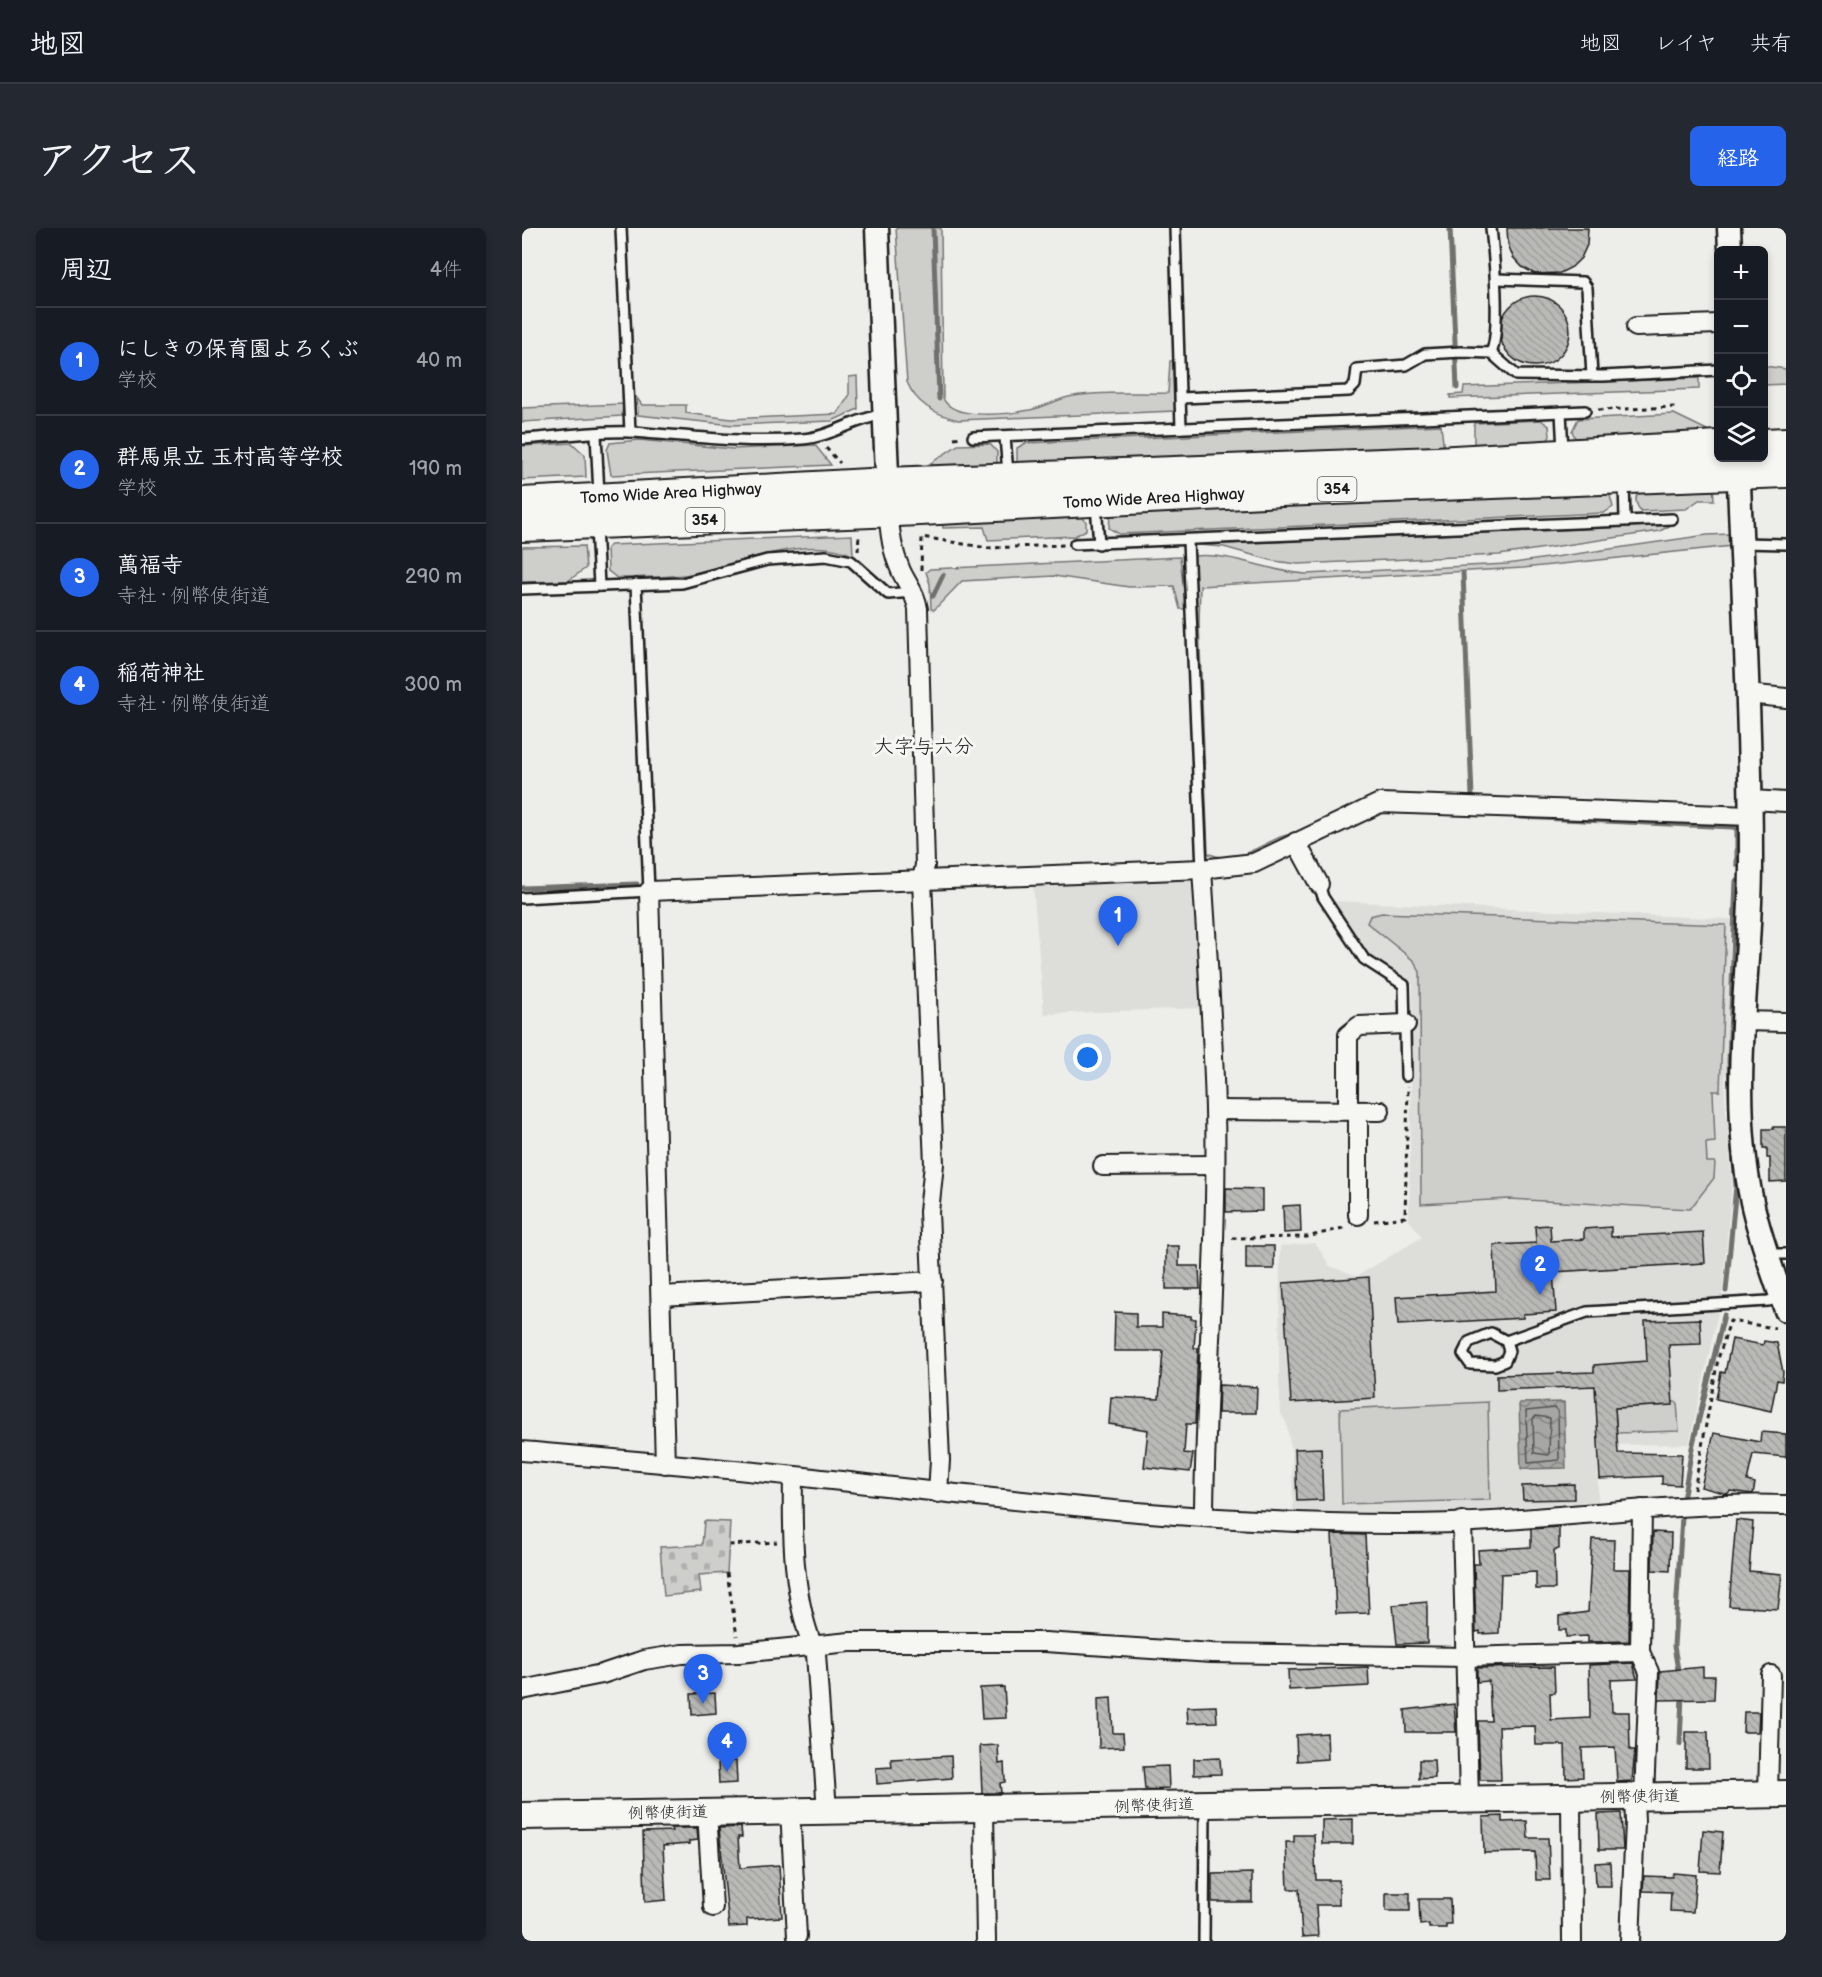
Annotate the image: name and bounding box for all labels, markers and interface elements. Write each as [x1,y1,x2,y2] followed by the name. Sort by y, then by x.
[30,28,86,61] text: 地図
[1580,31,1622,56] text: 地図
[1655,31,1717,56] text: レイヤ
[1750,31,1792,56] text: 共有
[1690,126,1786,186] button: 経路
[36,136,201,187] text: アクセス
[1714,246,1768,462] map controls
[1714,246,1768,300] button: +
[60,255,112,286] text: 周辺
[430,258,462,282] text: 4件
[1714,300,1768,354] button: −
[117,336,359,363] text: にしきの保育園よろくぶ
[75,349,84,373] text: 1
[416,349,462,373] text: 40 m
[1714,354,1768,408] button: locate
[117,368,157,392] text: 学校
[1714,408,1768,462] button: layers
[117,444,343,471] text: 群馬県立 玉村高等学校
[74,457,85,481] text: 2
[409,457,462,481] text: 190 m
[117,476,157,500] text: 学校
[1318,477,1356,501] road number: 354
[580,480,763,508] street label: Tomo Wide Area Highway
[1063,485,1246,513] street label: Tomo Wide Area Highway
[686,508,724,532] road number: 354
[117,552,183,579] text: 萬福寺
[74,565,85,589] text: 3
[405,565,462,589] text: 290 m
[117,584,270,608] text: 寺社 · 例幣使街道
[117,660,205,687] text: 稲荷神社
[74,673,85,697] text: 4
[404,673,462,697] text: 300 m
[117,692,270,716] text: 寺社 · 例幣使街道
[874,735,974,759] district label: 大字与六分
[1098,896,1138,946] pin: 1
[1073,1043,1102,1072] your location
[1520,1246,1560,1295] pin: 2
[684,1654,723,1704] pin: 3
[708,1722,746,1772] pin: 4
[1600,1787,1680,1807] street label: 例幣使街道
[1114,1795,1194,1817] street label: 例幣使街道
[628,1803,708,1823] street label: 例幣使街道

